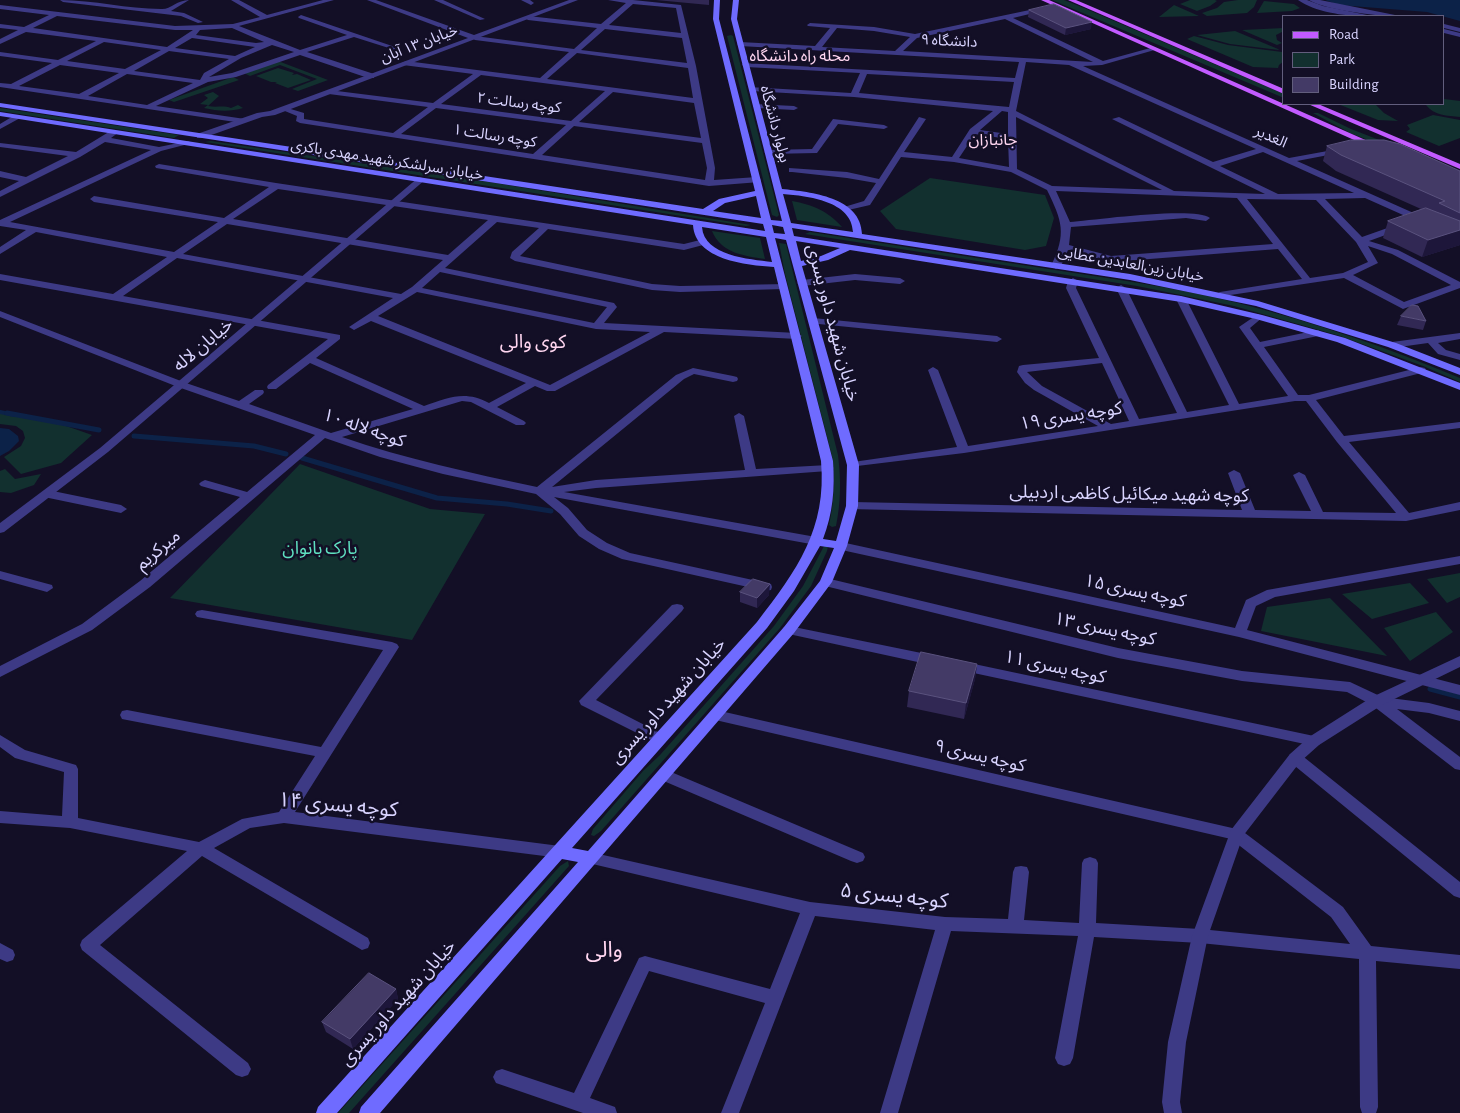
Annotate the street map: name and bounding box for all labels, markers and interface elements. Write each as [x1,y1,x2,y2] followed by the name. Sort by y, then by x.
[1282,15,1445,105] legend
[378,21,460,67] street label: خیابان ۱۳ آبان
[1329,27,1359,42] text: Road
[920,31,978,51] street label: دانشگاه ۹
[750,46,850,66] district label: محله راه دانشگاه
[1329,52,1355,67] text: Park
[1329,77,1379,92] text: Building
[756,83,794,165] street label: بولوار دانشگاه
[476,89,562,117] street label: کوچه رسالت ۲
[452,121,538,151] street label: کوچه رسالت ۱
[1252,122,1290,152] street label: الغدیر
[969,130,1017,150] district label: جانبازان
[289,136,485,184] street label: خیابان سرلشکر شهید مهدی باکری
[802,242,864,404] street label: خیابان شهید داور یسری
[1057,242,1205,286] street label: خیابان زین‌العابدین عطایی
[169,314,237,376] street label: خیابان لاله
[500,331,566,353] district label: کوی والی
[1018,397,1124,435] street label: کوچه یسری ۱۹
[320,404,408,452] street label: کوچه لاله ۱۰
[1009,481,1249,507] street label: کوچه شهید میکائیل کاظمی اردبیلی
[131,525,185,575] street label: میرکریم
[282,538,358,560] park label: پارک بانوان
[1082,570,1188,612] street label: کوچه یسری ۱۵
[1052,608,1158,650] street label: کوچه یسری ۱۳
[606,633,730,769] street label: خیابان شهید داور یسری
[1002,646,1108,688] street label: کوچه یسری ۱۱
[932,735,1028,777] street label: کوچه یسری ۹
[277,787,399,823] street label: کوچه یسری ۱۴
[839,878,949,914] street label: کوچه یسری ۵
[336,935,460,1071] street label: خیابان شهید داور یسری
[586,937,622,963] district label: والی

